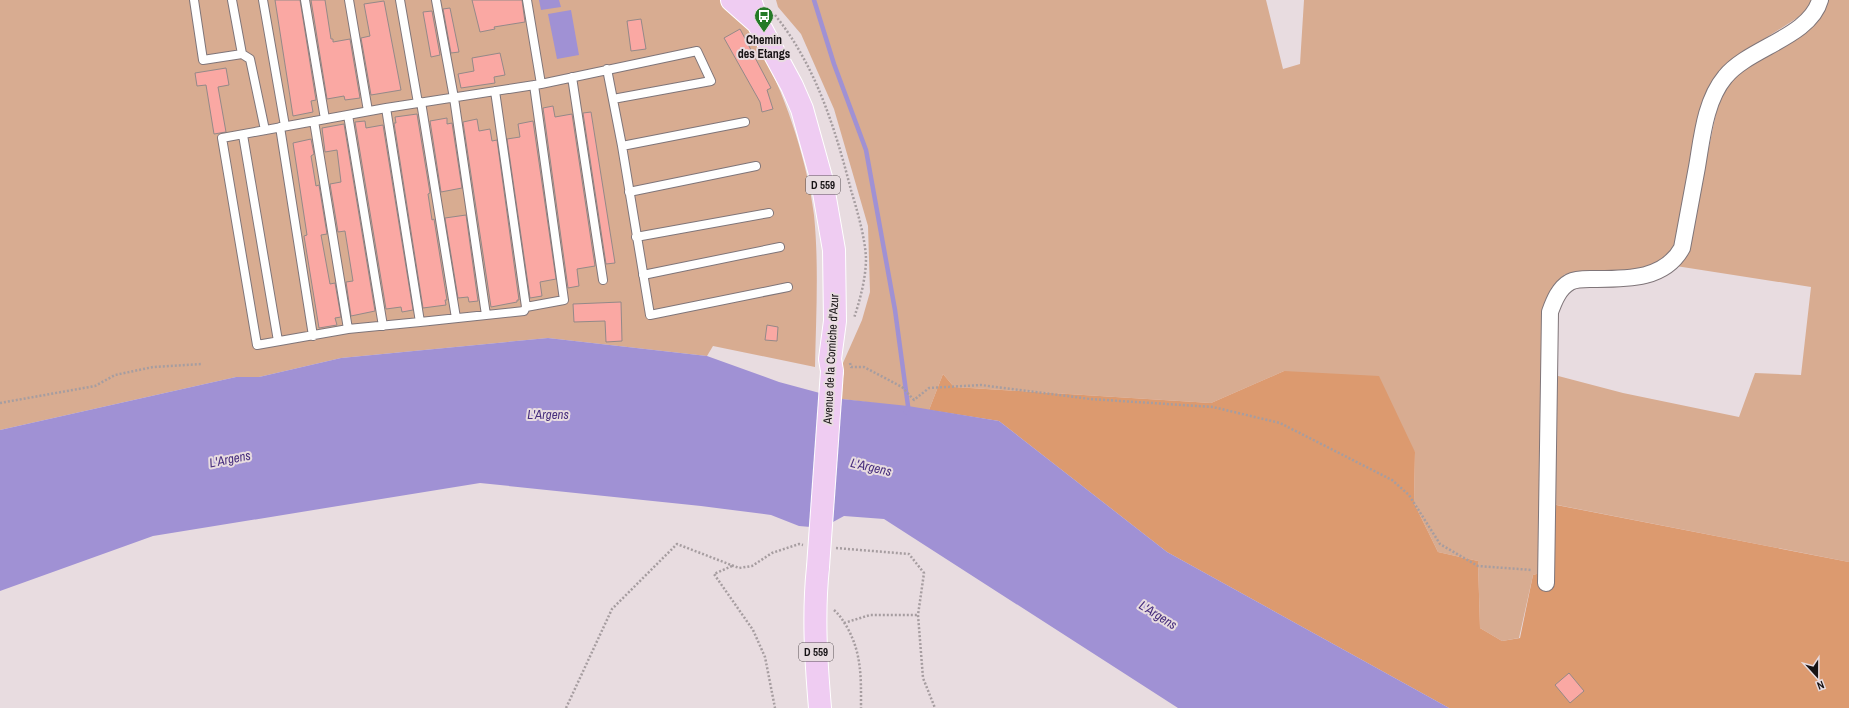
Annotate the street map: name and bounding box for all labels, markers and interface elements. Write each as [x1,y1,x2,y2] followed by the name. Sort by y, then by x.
[753,5,775,33] bus stop icon: Chemin des Etangs
[738,32,791,62] place label: Chemin des Etangs
[806,176,840,194] road number: D 559
[820,293,842,425] street label: Avenue de la Corniche d'Azur
[527,406,569,423] water label: L'Argens
[208,447,252,471] water label: L'Argens
[849,454,893,480] water label: L'Argens
[1136,597,1180,633] water label: L'Argens
[799,643,833,661] road number: D 559
[1797,656,1837,696] north arrow
[1815,678,1826,693] text: N

